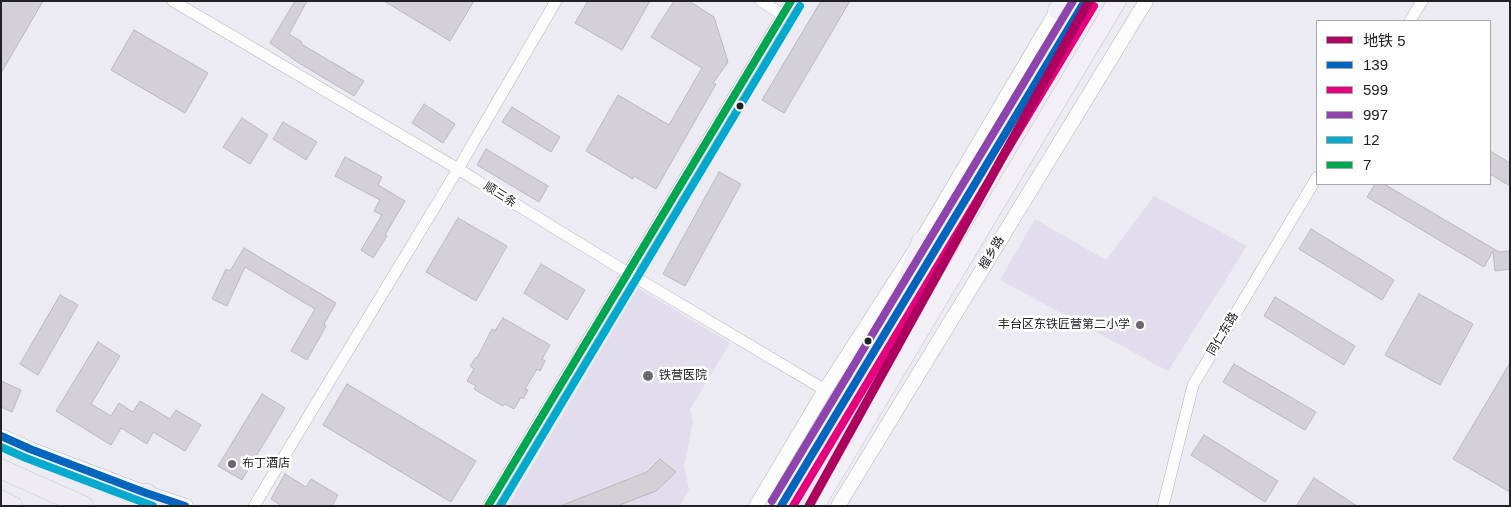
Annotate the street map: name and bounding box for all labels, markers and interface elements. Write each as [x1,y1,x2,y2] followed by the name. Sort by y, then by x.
[1316,20,1491,185] legend
[1363,32,1406,49] text: 地铁 5
[1363,56,1388,73] text: 139
[1363,81,1388,98] text: 599
[735,101,745,111] unlabelled marker
[1363,106,1388,123] text: 997
[1363,131,1380,148] text: 12
[1363,156,1371,173] text: 7
[481,179,519,211] street label: 顺三条
[977,234,1007,272] street label: 榴乡路
[1204,310,1242,358] street label: 同仁东路
[998,318,1130,332] place label: 丰台区东铁匠营第二小学
[1134,319,1146,331] marker: 丰台区东铁匠营第二小学
[863,336,873,346] unlabelled marker
[641,369,655,383] marker: 铁营医院
[659,369,707,383] place label: 铁营医院
[242,457,290,471] place label: 布丁酒店
[226,458,238,470] marker: 布丁酒店

